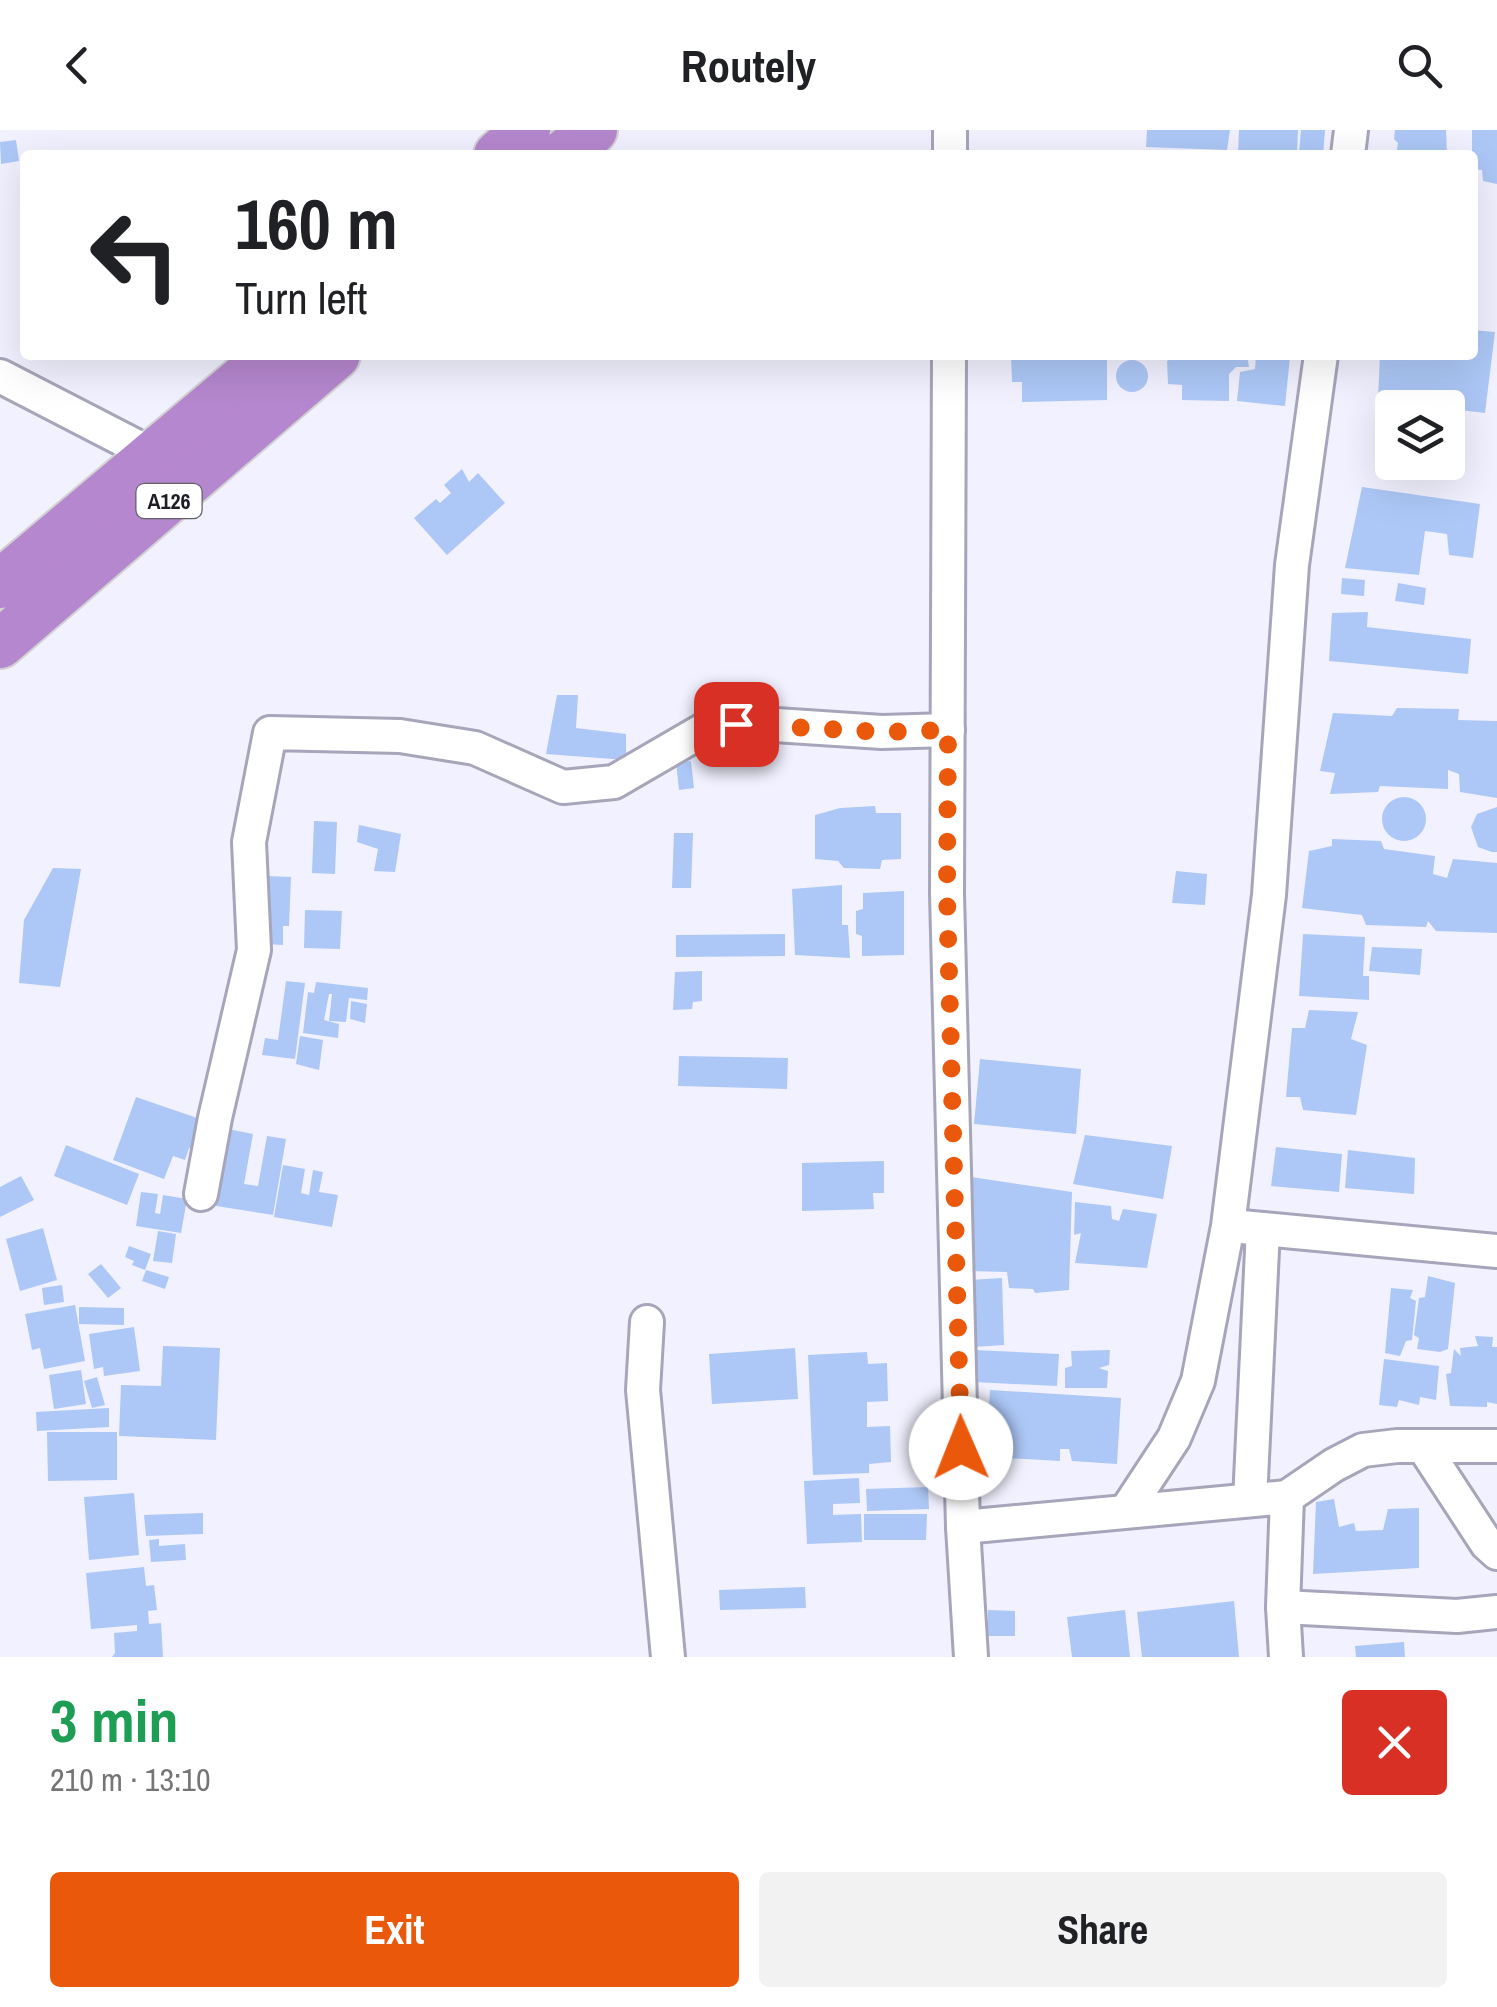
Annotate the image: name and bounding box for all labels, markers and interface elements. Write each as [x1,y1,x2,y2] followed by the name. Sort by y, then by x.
[681,35,816,96] text: Routely
[50,38,105,93] icon: back
[1392,38,1447,93] icon: search
[235,177,398,271] text: 160 m
[70,190,200,320] icon: left
[235,267,367,328] text: Turn left
[1375,390,1465,480] map controls
[1375,390,1465,480] button: layers
[136,484,202,518] road number: A126
[694,682,779,767] pin
[709,697,764,752] icon: arrive
[909,1396,1013,1500] position arrow
[50,1680,179,1761] text: 3 min
[1342,1690,1447,1795] button: close
[50,1758,210,1801] text: 210 m · 13:10
[50,1872,739,1987] button: Exit
[759,1872,1447,1987] button: Share

